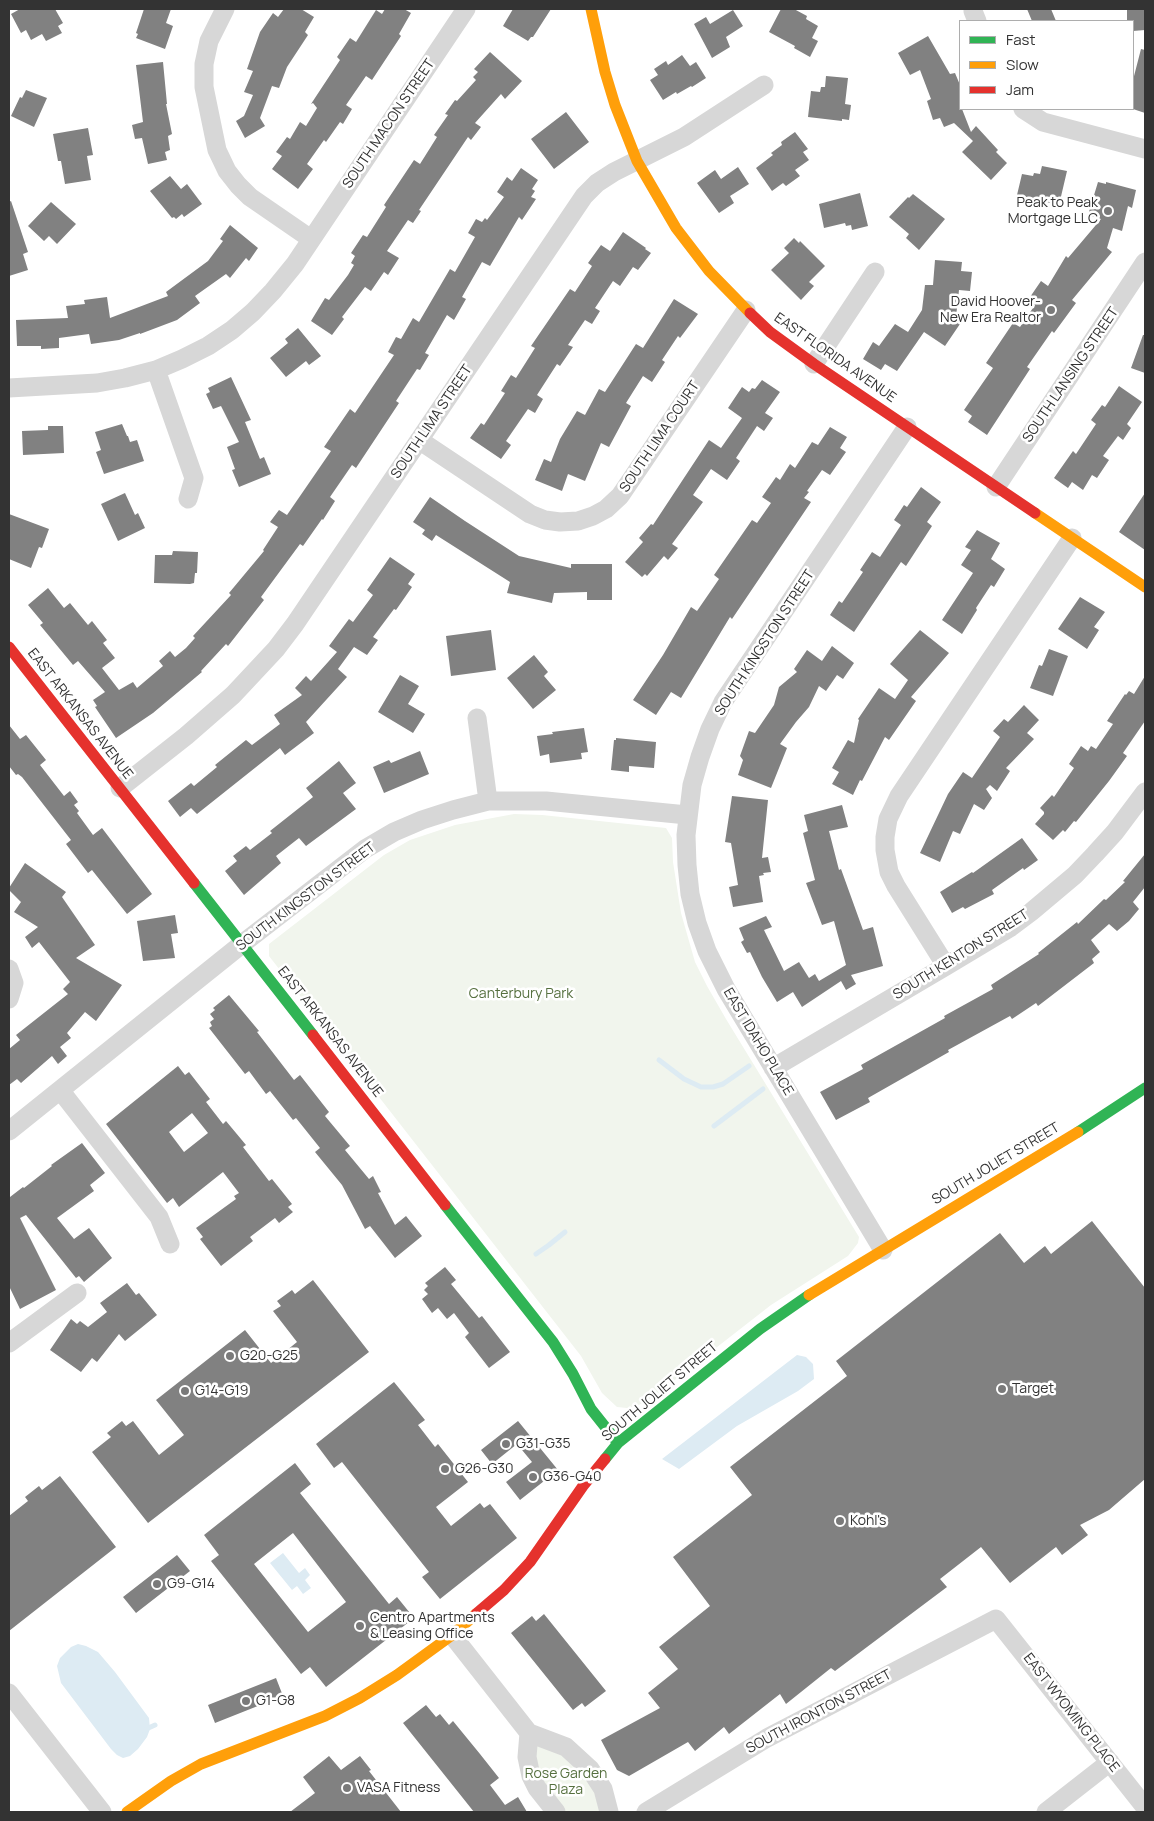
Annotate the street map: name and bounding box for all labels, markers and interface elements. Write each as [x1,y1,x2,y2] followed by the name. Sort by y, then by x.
[959,20,1134,110] legend
[1006,29,1035,50] text: Fast
[1006,54,1039,75] text: Slow
[339,56,439,192] street label: SOUTH MACON STREET
[1006,79,1034,100] text: Jam
[1008,195,1098,228] place label: Peak to Peak Mortgage LLC
[1102,205,1114,217] marker: Peak to Peak Mortgage LLC
[940,294,1041,326] place label: David Hoover- New Era Realtor
[1020,304,1122,446] street label: SOUTH LANSING STREET
[1045,304,1057,316] marker: David Hoover- New Era Realtor
[771,310,899,406] street label: EAST FLORIDA AVENUE
[388,362,476,482] street label: SOUTH LIMA STREET
[617,378,703,496] street label: SOUTH LIMA COURT
[712,567,818,719] street label: SOUTH KINGSTON STREET
[24,645,136,783] street label: EAST ARKANSAS AVENUE
[233,839,379,955] street label: SOUTH KINGSTON STREET
[890,906,1032,1004] street label: SOUTH KENTON STREET
[274,963,386,1101] street label: EAST ARKANSAS AVENUE
[719,985,797,1099] street label: EAST IDAHO PLACE
[469,986,573,1002] park label: Canterbury Park
[929,1119,1063,1209] street label: SOUTH JOLIET STREET
[599,1339,721,1445] street label: SOUTH JOLIET STREET
[240,1348,298,1364] place label: G20-G25
[224,1350,236,1362] marker: G20-G25
[1012,1381,1054,1397] place label: Target
[195,1383,248,1399] place label: G14-G19
[996,1383,1008,1395] marker: Target
[179,1385,191,1397] marker: G14-G19
[516,1436,571,1452] place label: G31-G35
[500,1438,512,1450] marker: G31-G35
[455,1461,514,1477] place label: G26-G30
[439,1463,451,1475] marker: G26-G30
[543,1469,602,1485] place label: G36-G40
[527,1471,539,1483] marker: G36-G40
[850,1513,886,1529] place label: Kohl's
[834,1515,846,1527] marker: Kohl's
[167,1576,215,1592] place label: G9-G14
[151,1578,163,1590] marker: G9-G14
[370,1610,495,1642] place label: Centro Apartments & Leasing Office
[354,1620,366,1632] marker: Centro Apartments & Leasing Office
[1019,1650,1123,1776] street label: EAST WYOMING PLACE
[743,1667,895,1757] street label: SOUTH IRONTON STREET
[256,1693,295,1709] place label: G1-G8
[240,1695,252,1707] marker: G1-G8
[525,1766,607,1798] park label: Rose Garden Plaza
[357,1780,440,1796] place label: VASA Fitness
[341,1782,353,1794] marker: VASA Fitness

